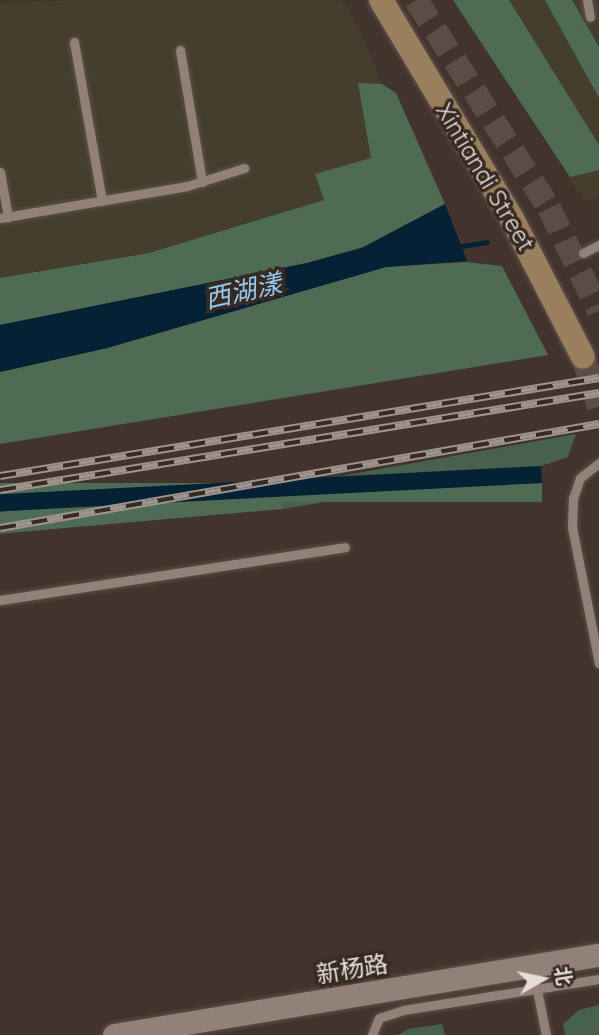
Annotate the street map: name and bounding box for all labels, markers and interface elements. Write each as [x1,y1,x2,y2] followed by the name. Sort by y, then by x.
[430,98,540,256] street label: Xintiandi Street
[201,267,285,315] water label: 西湖漾
[508,944,578,1014] north arrow
[314,949,390,989] street label: 新杨路
[550,964,577,987] text: 北

